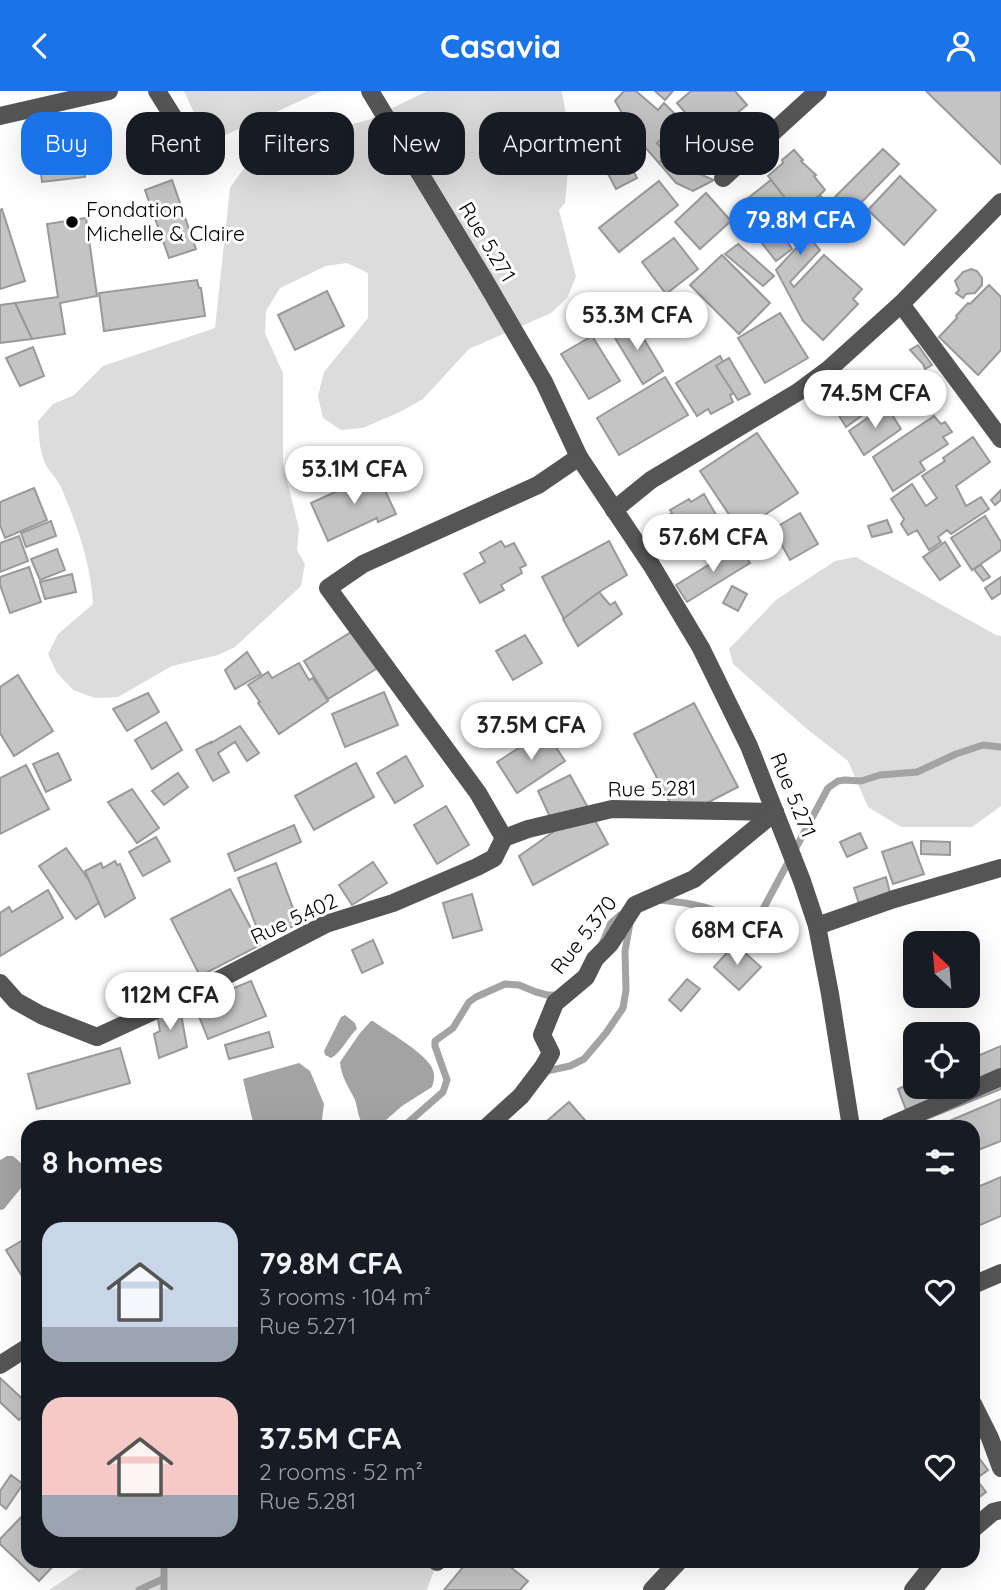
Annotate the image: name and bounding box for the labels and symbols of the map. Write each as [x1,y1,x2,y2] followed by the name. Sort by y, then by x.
[86,196,245,246] place label: Fondation Michelle & Claire
[454,197,522,286] street label: Rue 5.271
[720,197,880,257] pin: 79.8M CFA
[64,214,80,230] marker: Fondation Michelle & Claire
[557,293,717,352] pin: 53.3M CFA
[795,371,955,430] pin: 74.5M CFA
[274,447,434,506] pin: 53.1M CFA
[633,515,793,574] pin: 57.6M CFA
[451,703,611,762] pin: 37.5M CFA
[765,749,823,841] street label: Rue 5.271
[607,774,697,802] street label: Rue 5.281
[246,887,341,949] street label: Rue 5.402
[545,890,622,979] street label: Rue 5.370
[672,907,802,967] pin: 68M CFA
[903,931,980,1008] north arrow
[98,972,242,1032] pin: 112M CFA

